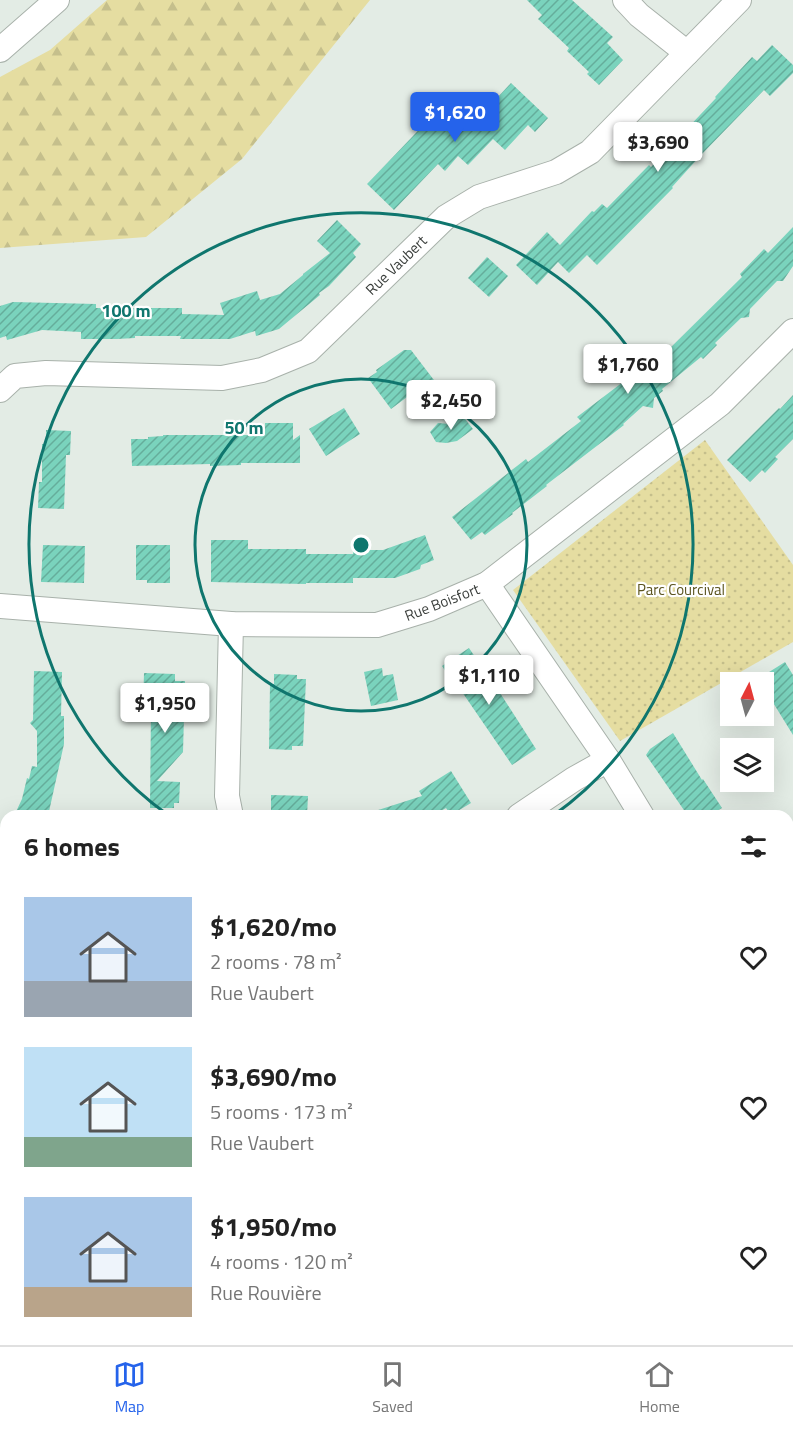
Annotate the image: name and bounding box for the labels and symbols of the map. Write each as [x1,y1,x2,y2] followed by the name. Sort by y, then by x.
[406,92,504,143] pin: $1,620
[609,122,707,173] pin: $3,690
[360,229,432,300] street label: Rue Vaubert
[101,297,151,324] text: 100 m
[579,344,677,395] pin: $1,760
[402,380,500,431] pin: $2,450
[224,414,264,441] text: 50 m
[351,535,371,555] centre of rings
[401,577,484,627] street label: Rue Boisfort
[637,578,725,601] park label: Parc Courcival
[440,655,538,706] pin: $1,110
[720,672,774,726] north arrow
[116,683,214,734] pin: $1,950

